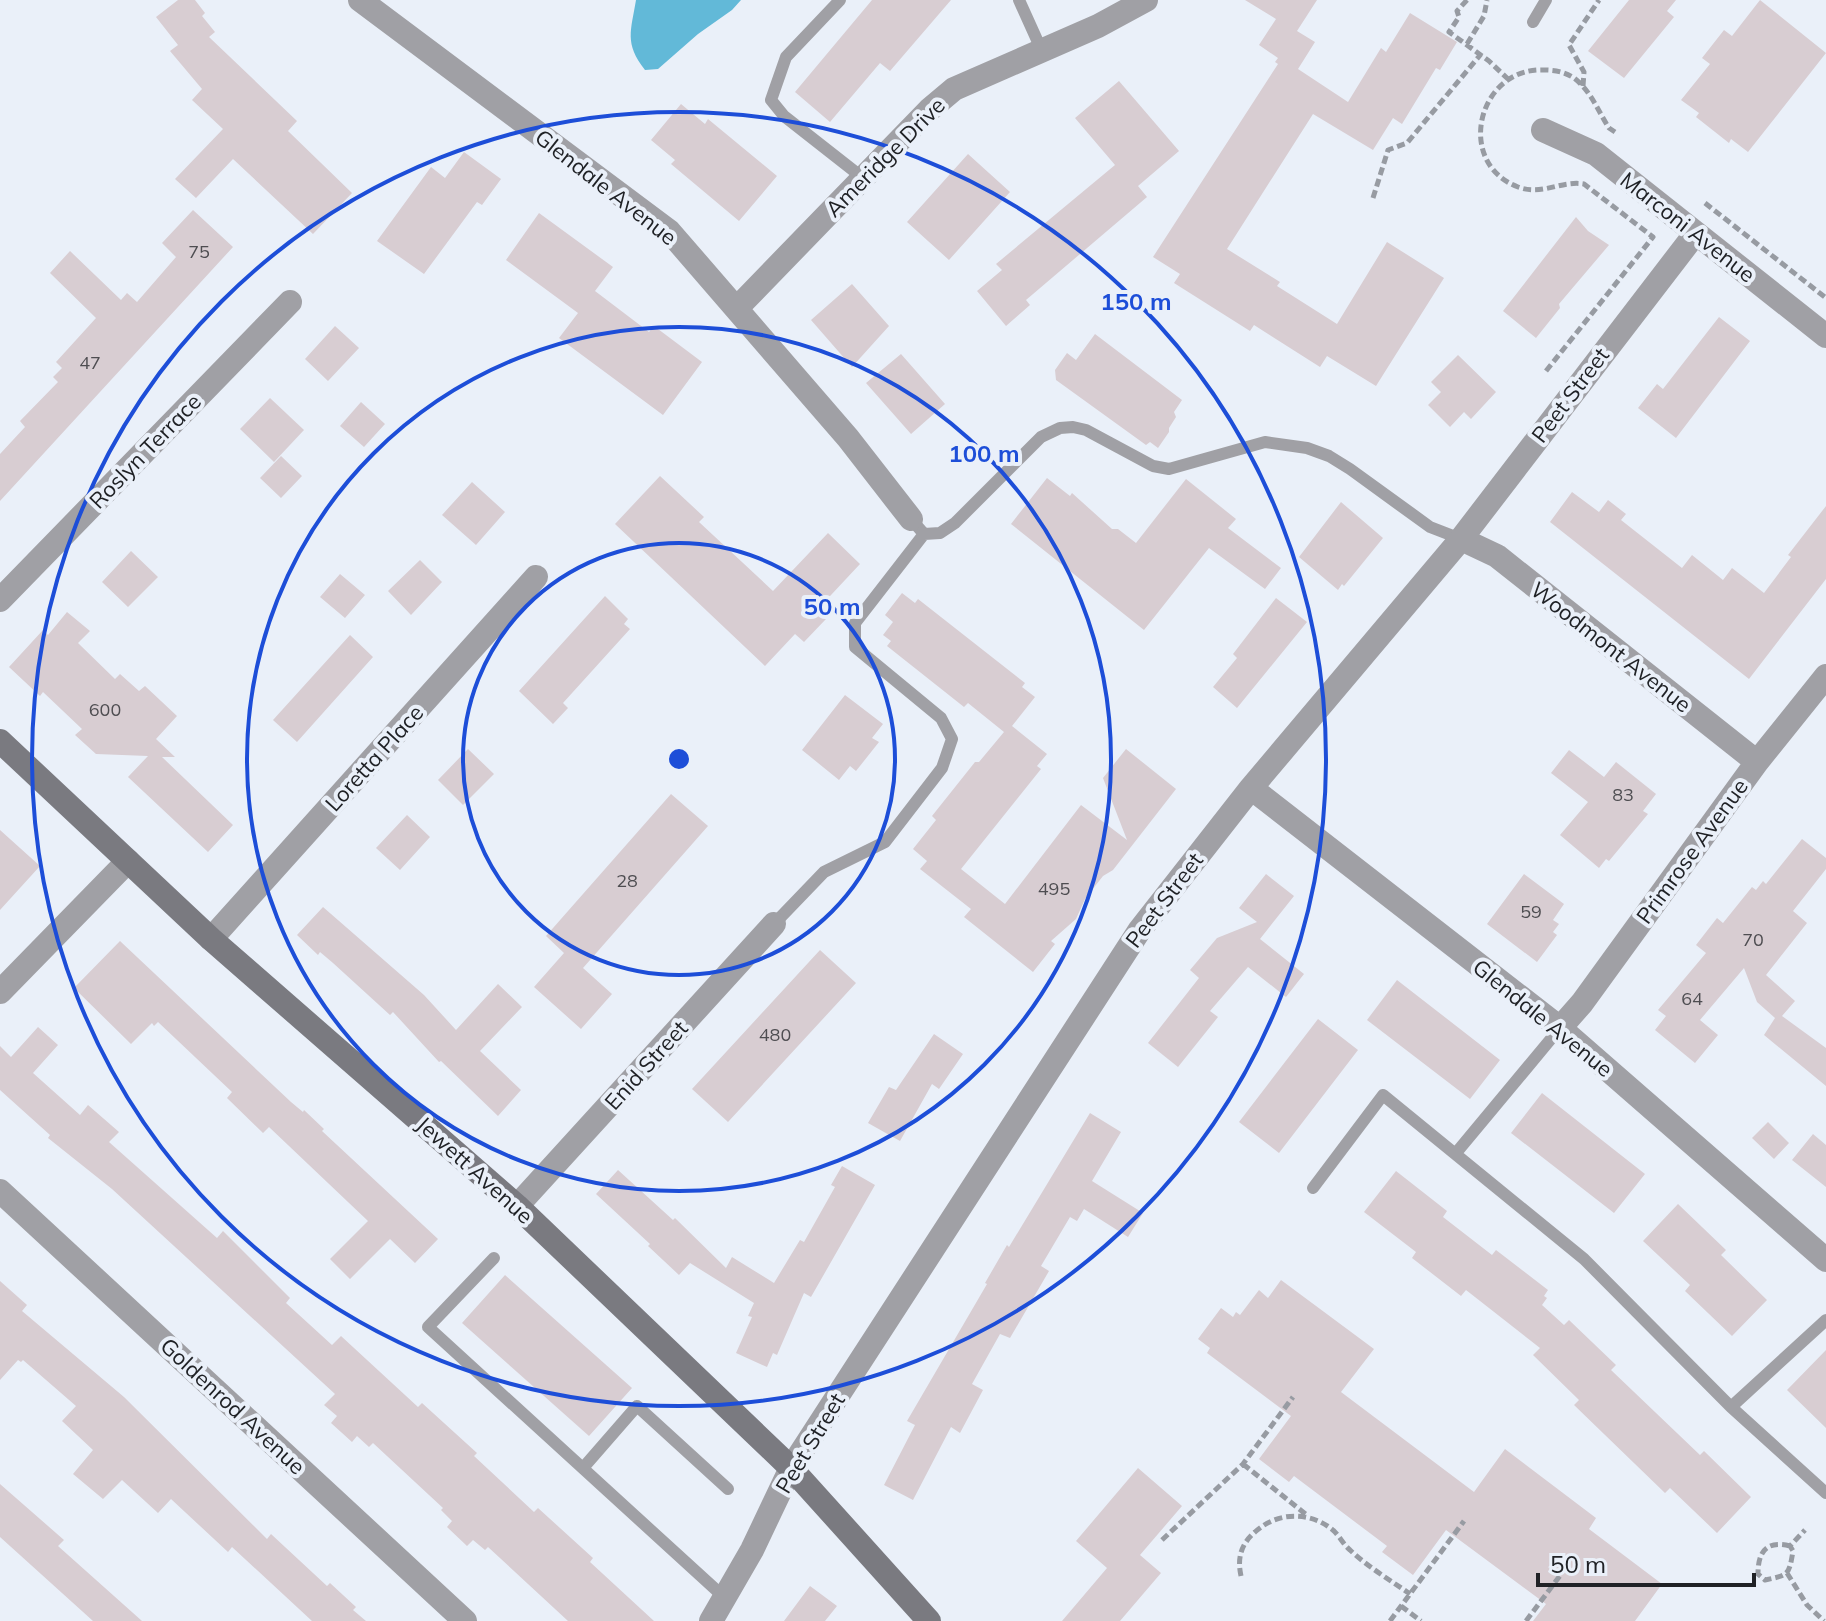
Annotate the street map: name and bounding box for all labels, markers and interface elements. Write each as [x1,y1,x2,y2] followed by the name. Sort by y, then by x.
[819,91,951,223] street label: Ameridge Drive
[530,123,682,251] street label: Glendale Avenue
[1615,166,1761,288] street label: Marconi Avenue
[188,240,210,263] house number: 75
[1100,286,1172,316] text: 150 m
[1525,342,1615,448] street label: Peet Street
[79,351,101,374] house number: 47
[83,388,207,514] street label: Roslyn Terrace
[948,438,1020,468] text: 100 m
[1525,576,1697,718] street label: Woodmont Avenue
[804,591,860,621] text: 50 m
[89,698,121,721] house number: 600
[319,699,429,817] street label: Loretta Place
[665,745,693,773] centre of rings
[1630,773,1754,929] street label: Primrose Avenue
[1612,783,1634,806] house number: 83
[1119,847,1209,953] street label: Peet Street
[616,869,638,892] house number: 28
[1038,877,1070,900] house number: 495
[1520,900,1542,923] house number: 59
[1742,928,1764,951] house number: 70
[1467,953,1619,1083] street label: Glendale Avenue
[1681,987,1703,1010] house number: 64
[599,1014,694,1116] street label: Enid Street
[759,1023,791,1046] house number: 480
[411,1110,539,1230] street label: Jewett Avenue
[155,1332,311,1480] street label: Goldenrod Avenue
[769,1388,851,1498] street label: Peet Street
[1538,1537,1754,1587] scale bar
[1550,1549,1606,1579] text: 50 m

